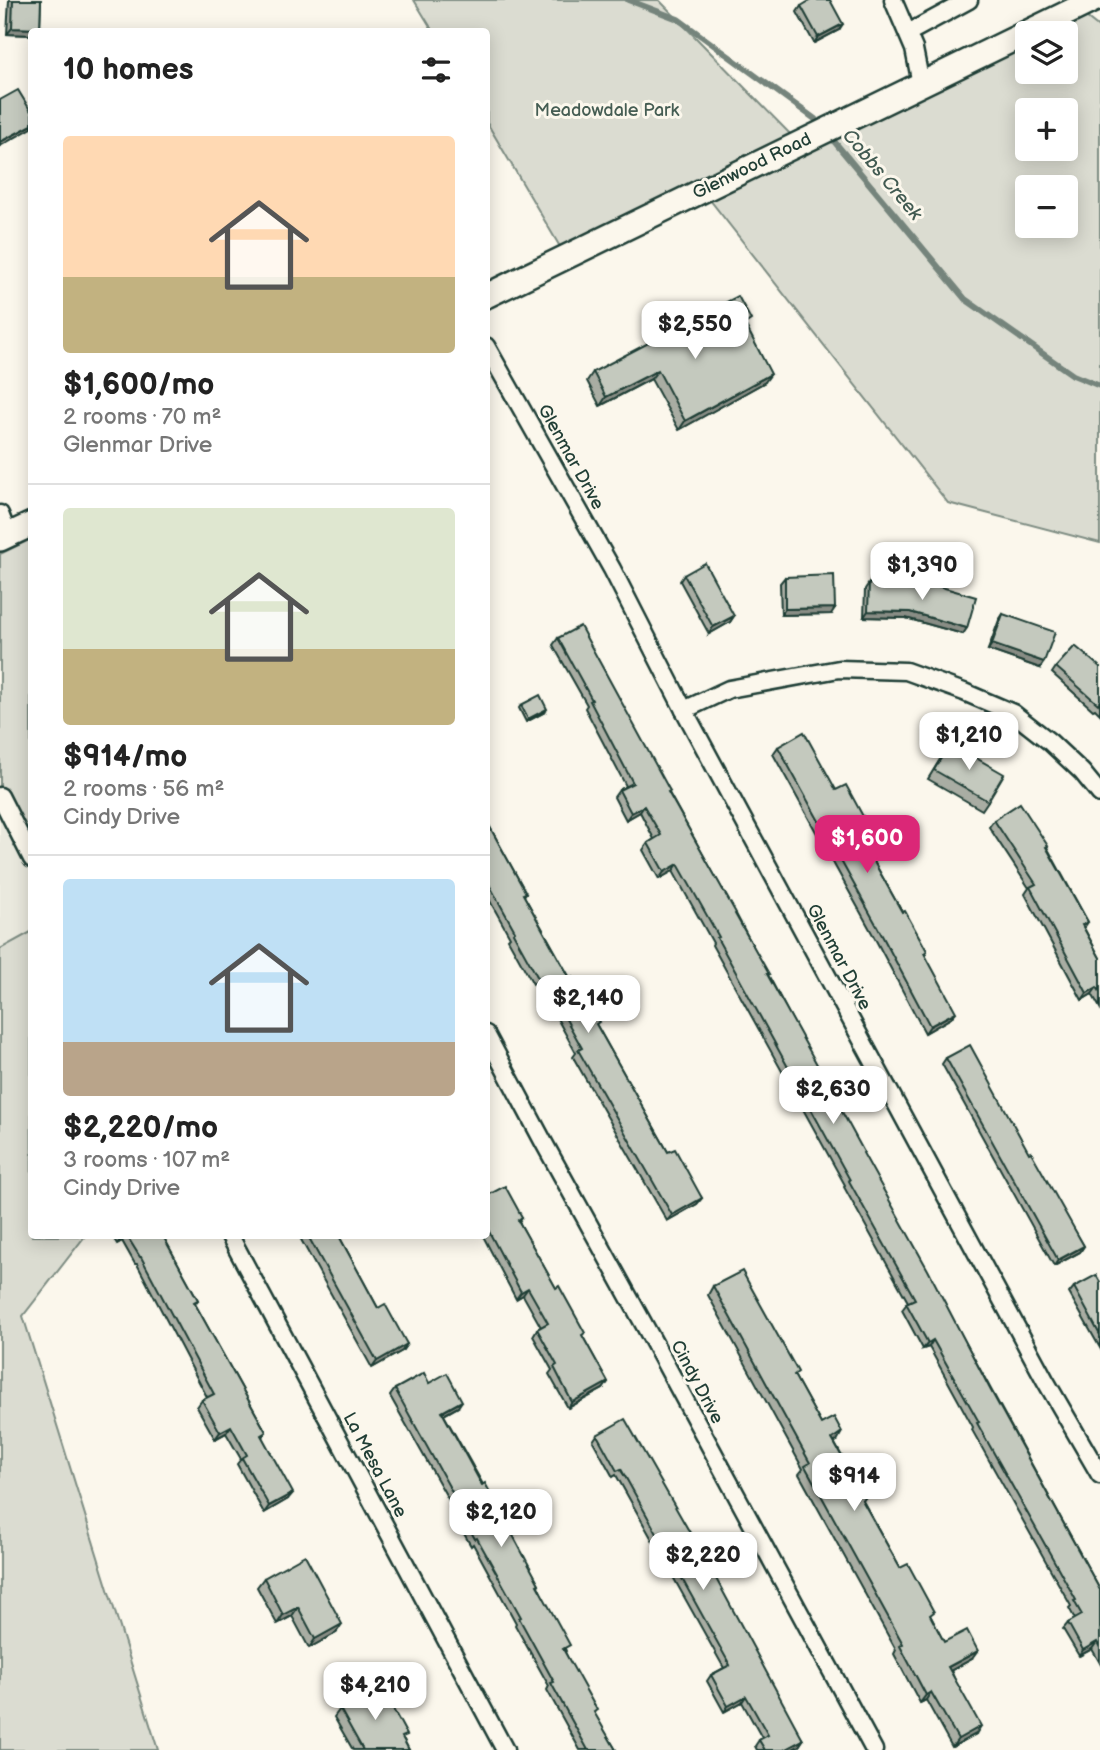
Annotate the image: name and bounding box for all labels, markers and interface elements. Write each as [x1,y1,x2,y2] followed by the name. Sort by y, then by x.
[1015,21,1078,238] map controls
[1015,21,1078,84] button: layers
[417,51,455,89] icon: filters
[63,52,194,88] text: 10 homes
[1015,98,1078,161] button: +
[535,100,680,121] park label: Meadowdale Park
[837,125,927,226] water label: Cobbs Creek
[689,128,815,204] street label: Glenwood Road
[1015,175,1078,238] button: −
[196,182,322,308] icon: home
[638,302,752,361] pin: $2,550
[658,310,732,338] text: $2,550
[63,367,214,403] text: $1,600/mo
[533,401,609,514] street label: Glenmar Drive
[63,403,222,431] text: 2 rooms · 70 m²
[63,431,212,459] text: Glenmar Drive
[865,542,979,602] pin: $1,390
[886,551,958,579] text: $1,390
[196,554,322,680] icon: home
[912,712,1026,772] pin: $1,210
[935,721,1003,749] text: $1,210
[63,739,187,775] text: $914/mo
[63,775,225,803] text: 2 rooms · 56 m²
[63,803,180,831] text: Cindy Drive
[810,816,924,875] pin: $1,600
[831,824,903,852] text: $1,600
[802,900,876,1014] street label: Glenmar Drive
[196,925,322,1051] icon: home
[531,976,645,1035] pin: $2,140
[552,984,624,1012] text: $2,140
[776,1066,890,1126] pin: $2,630
[795,1075,871,1103] text: $2,630
[63,1110,218,1146] text: $2,220/mo
[63,1146,230,1174] text: 3 rooms · 107 m²
[63,1174,180,1202] text: Cindy Drive
[666,1337,728,1428] street label: Cindy Drive
[339,1409,412,1521] street label: La Mesa Lane
[813,1454,895,1513] pin: $914
[828,1462,880,1490] text: $914
[444,1490,558,1549] pin: $2,120
[465,1498,537,1526] text: $2,120
[646,1532,760,1592] pin: $2,220
[665,1541,741,1569] text: $2,220
[318,1662,432,1722] pin: $4,210
[339,1671,411,1699] text: $4,210

